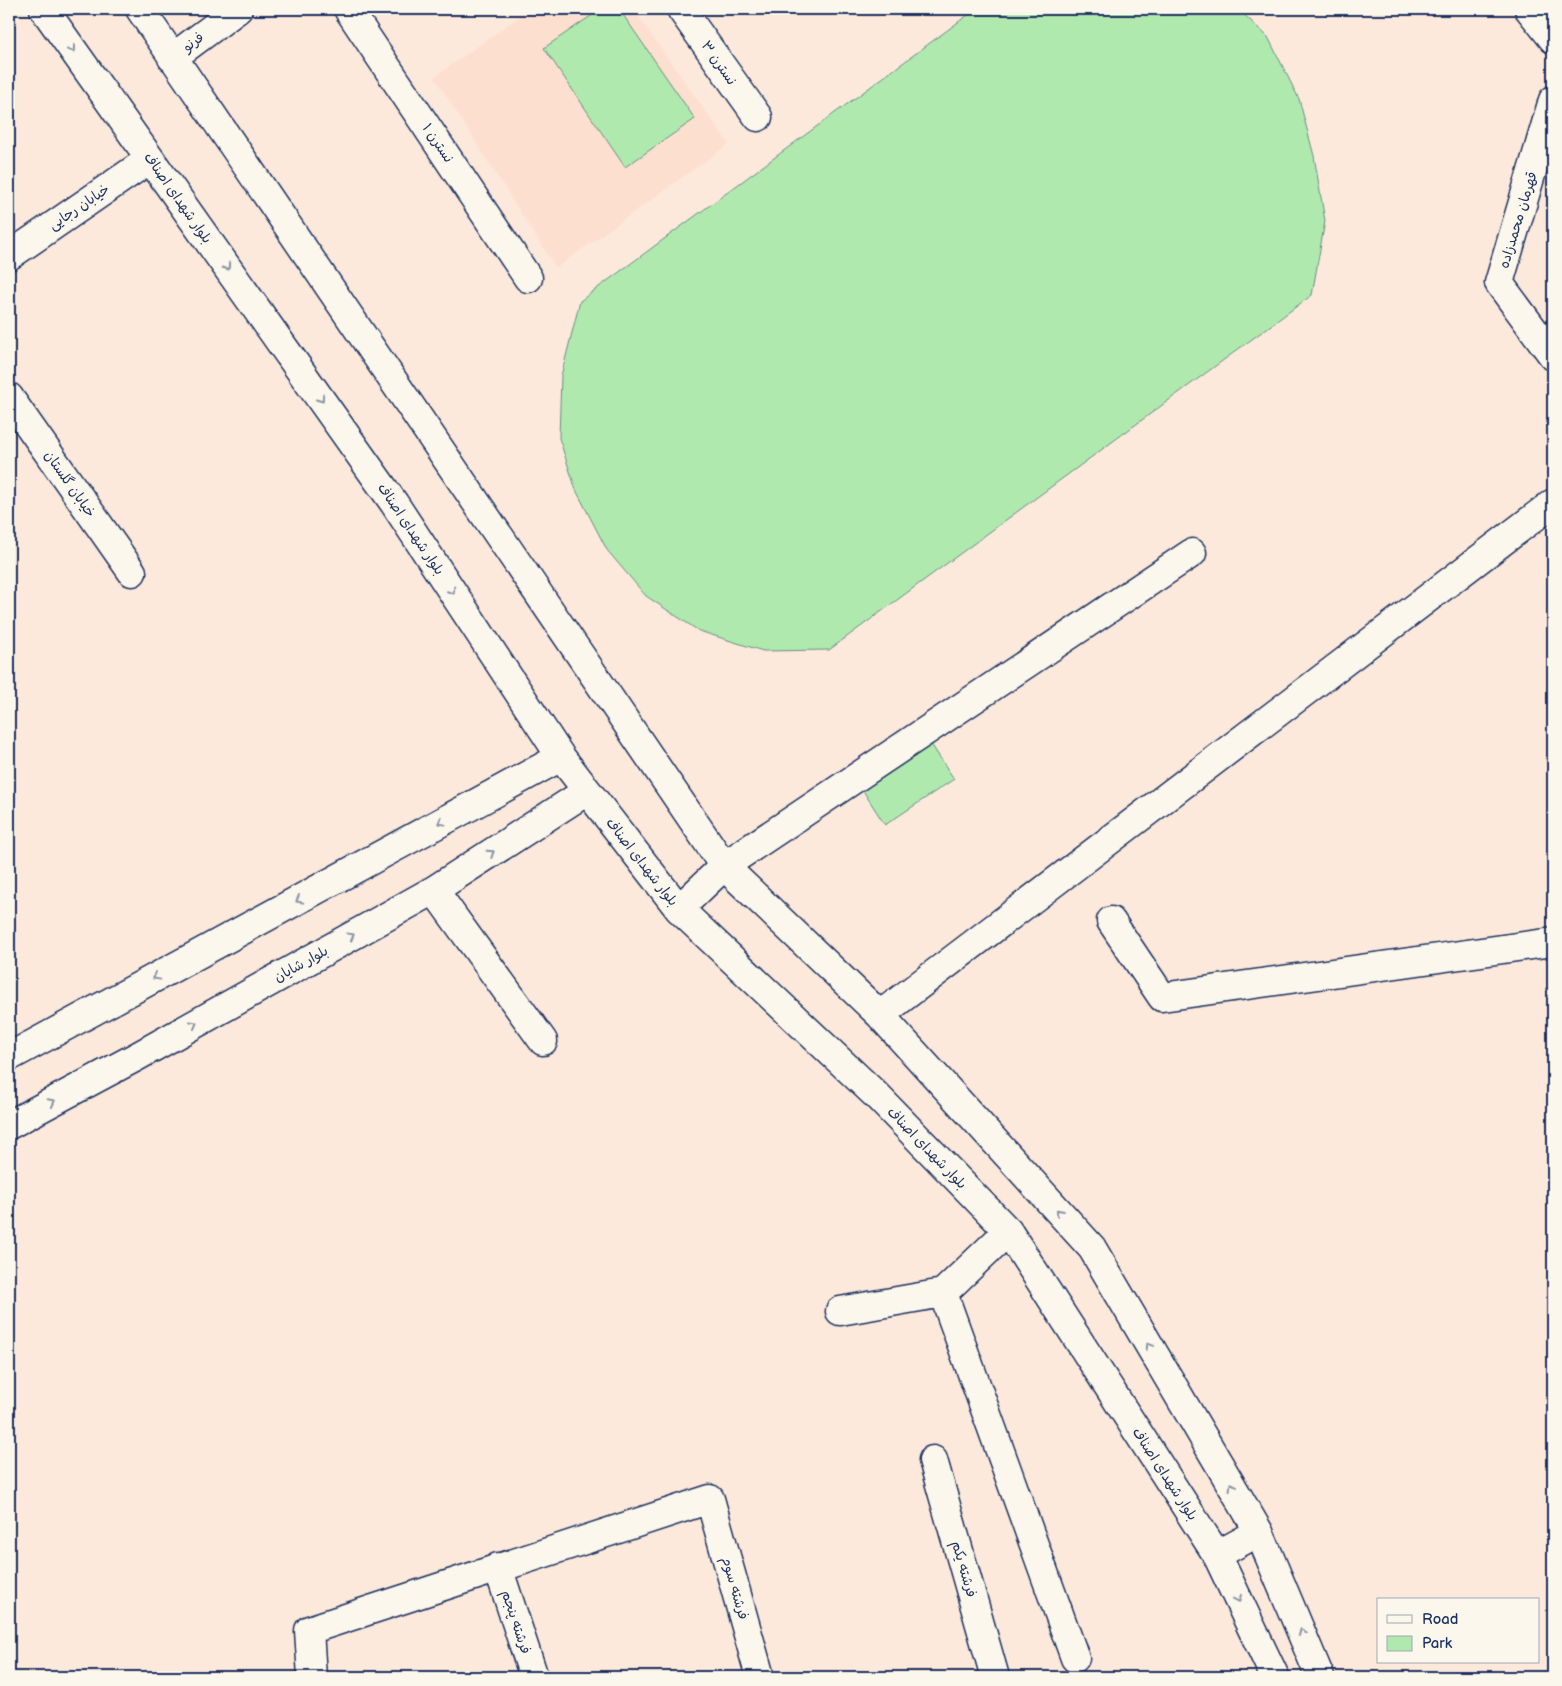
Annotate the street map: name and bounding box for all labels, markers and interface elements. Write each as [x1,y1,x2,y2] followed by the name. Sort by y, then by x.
[178,29,207,56] street label: فرنو
[698,38,740,88] street label: نسترن ۳
[66,43,75,52] one-way arrow
[419,120,457,166] street label: نسترن ۱
[140,149,216,247] street label: بلوار شهدای اصناف
[1495,170,1541,270] street label: قهرمان محمدزاده
[45,180,113,234] street label: خیابان رجایی
[221,261,230,271] one-way arrow
[315,393,324,403] one-way arrow
[41,447,99,521] street label: خیابان گلستان
[374,480,448,578] street label: بلوار شهدای اصناف
[446,585,455,595] one-way arrow
[602,815,682,909] street label: بلوار شهدای اصناف
[438,816,447,826] one-way arrow
[485,850,495,859] one-way arrow
[295,893,304,903] one-way arrow
[346,932,355,942] one-way arrow
[271,942,331,986] street label: بلوار شایان
[152,971,161,981] one-way arrow
[189,1020,198,1030] one-way arrow
[46,1098,55,1108] one-way arrow
[884,1104,970,1192] street label: بلوار شهدای اصناف
[1056,1208,1065,1217] one-way arrow
[1146,1342,1156,1351] one-way arrow
[1129,1424,1201,1524] street label: بلوار شهدای اصناف
[1229,1482,1239,1491] one-way arrow
[946,1539,980,1600] street label: فرشته یکم
[715,1555,752,1622] street label: فرشته سوم
[496,1588,534,1657] street label: فرشته پنجم
[1232,1594,1243,1603] one-way arrow
[1377,1598,1540,1664] legend
[1422,1610,1458,1629] text: Road
[1297,1628,1308,1637] one-way arrow
[1422,1634,1453,1653] text: Park

